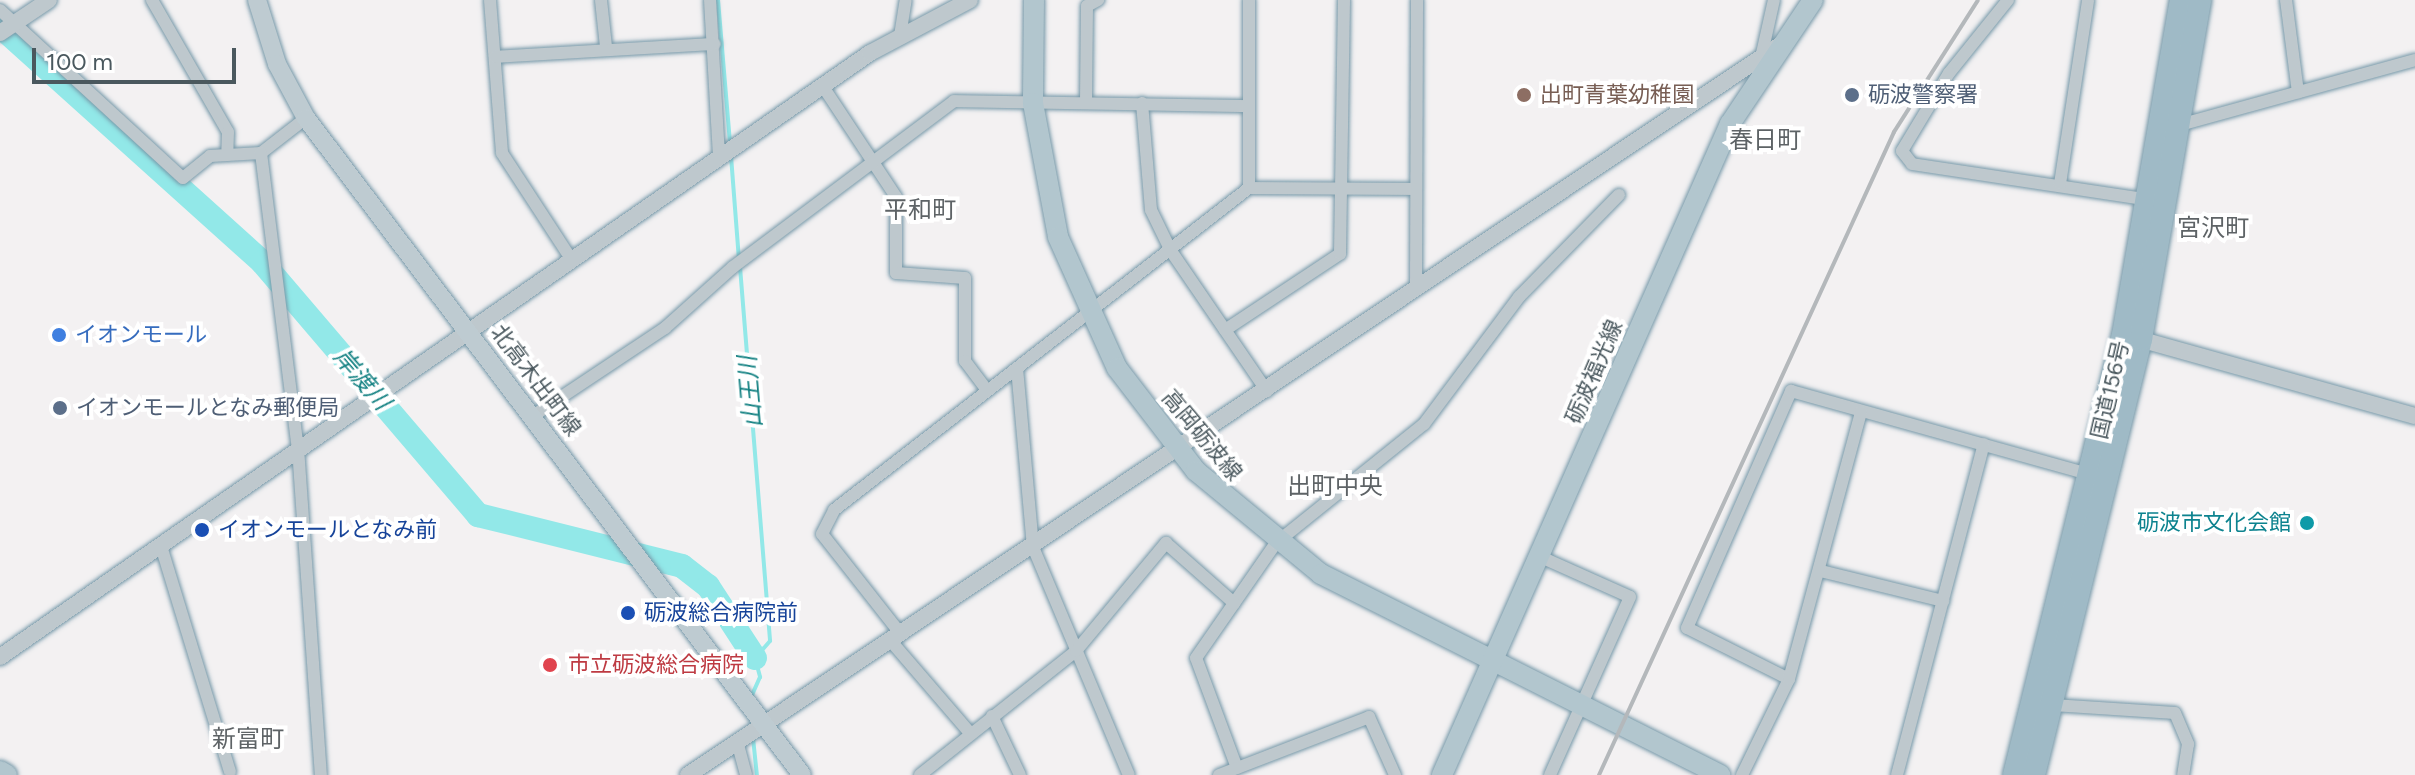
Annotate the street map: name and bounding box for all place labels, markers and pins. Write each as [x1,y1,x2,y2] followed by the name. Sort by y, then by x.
[1540,82,1694,108] place label: 出町青葉幼稚園
[1868,82,1978,108] place label: 砺波警察署
[1515,86,1533,104] marker: 出町青葉幼稚園
[1843,86,1861,104] marker: 砺波警察署
[75,322,207,348] place label: イオンモール
[50,326,68,344] marker: イオンモール
[76,395,340,421] place label: イオンモールとなみ郵便局
[51,399,69,417] marker: イオンモールとなみ郵便局
[2137,510,2291,536] place label: 砺波市文化会館
[2298,514,2316,532] marker: 砺波市文化会館
[218,517,438,543] place label: イオンモールとなみ前
[193,521,211,539] marker: イオンモールとなみ前
[644,600,798,626] place label: 砺波総合病院前
[619,604,637,622] marker: 砺波総合病院前
[568,652,744,678] place label: 市立砺波総合病院
[539,654,561,676] marker: 市立砺波総合病院

